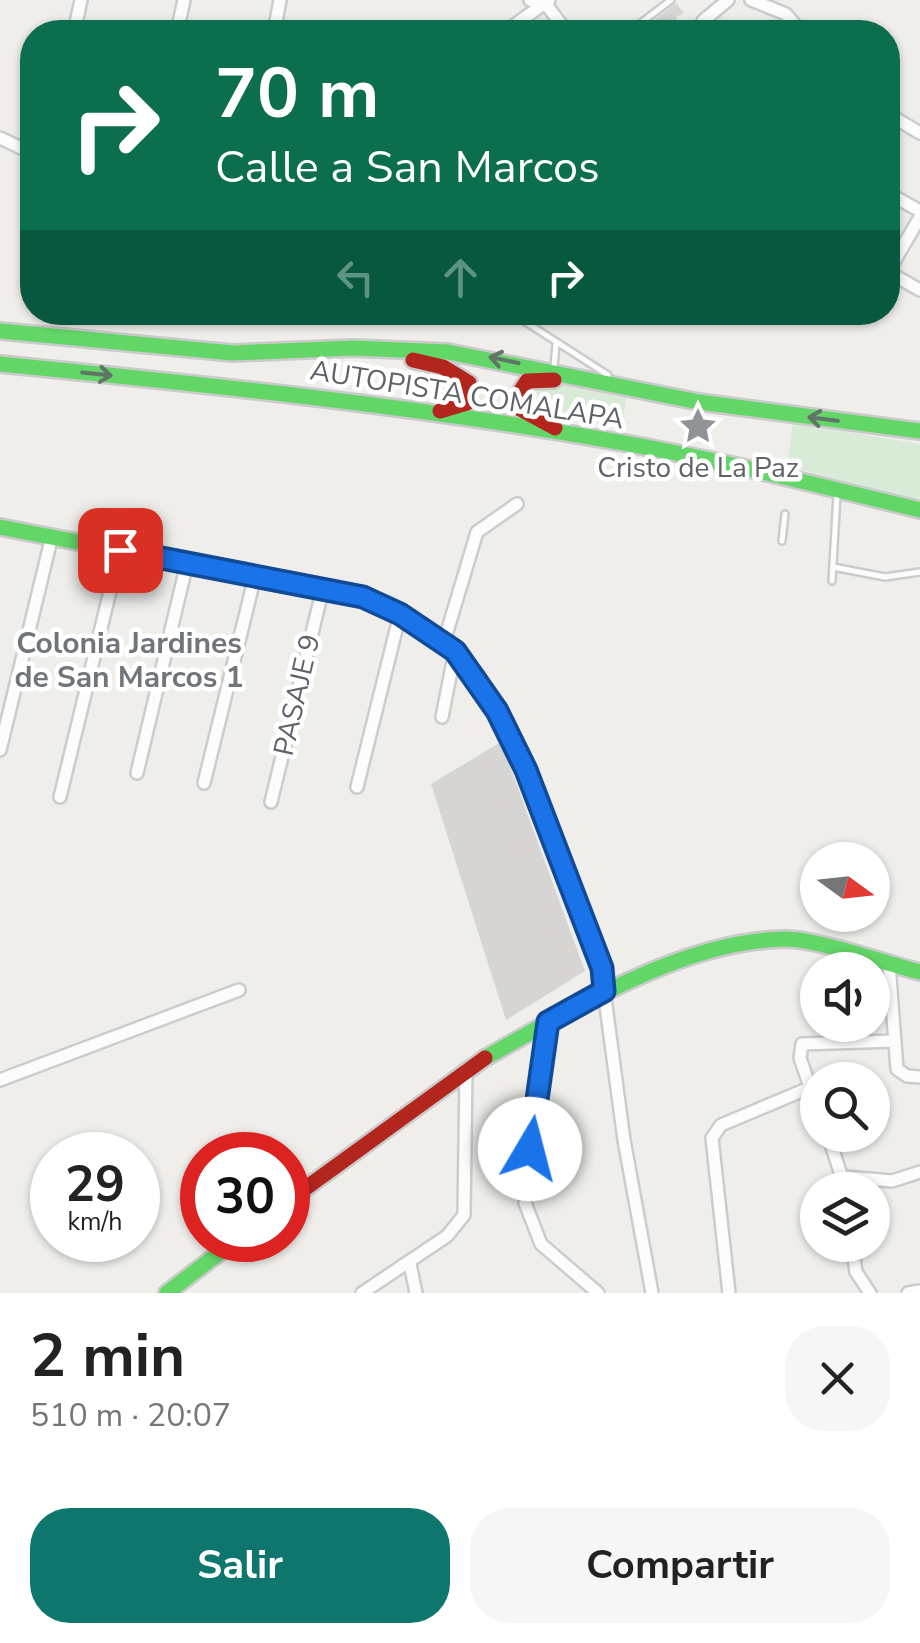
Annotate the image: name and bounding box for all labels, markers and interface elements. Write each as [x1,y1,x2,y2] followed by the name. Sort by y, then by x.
[215,46,379,142] text: 70 m
[50,60,180,190] icon: right
[215,137,600,198] text: Calle a San Marcos
[328,250,383,305] icon: left
[433,250,488,305] icon: ahead
[538,250,593,305] icon: right
[489,350,521,369] one-way arrow
[307,351,627,439] street label: AUTOPISTA COMALAPA
[80,364,113,383] one-way arrow
[677,405,719,447] place icon: Cristo de La Paz
[808,409,840,428] one-way arrow
[597,449,799,487] place label: Cristo de La Paz
[78,508,163,593] pin
[93,523,148,578] icon: arrive
[14,623,244,698] district label: Colonia Jardines de San Marcos 1
[265,631,329,759] street label: PASAJE 9
[800,842,890,932] north arrow
[800,842,890,1262] map controls
[800,952,890,1042] button: sound
[800,1062,890,1152] button: search
[478,1097,582,1201] position arrow
[180,1132,310,1262] speed limit sign: 30
[65,1150,125,1219] text: 29
[800,1172,890,1262] button: layers
[67,1205,123,1239] text: km/h
[30,1315,185,1397] text: 2 min
[785,1326,890,1431] button: close
[30,1394,231,1437] text: 510 m · 20:07
[30,1508,450,1623] button: Salir
[470,1508,890,1623] button: Compartir

